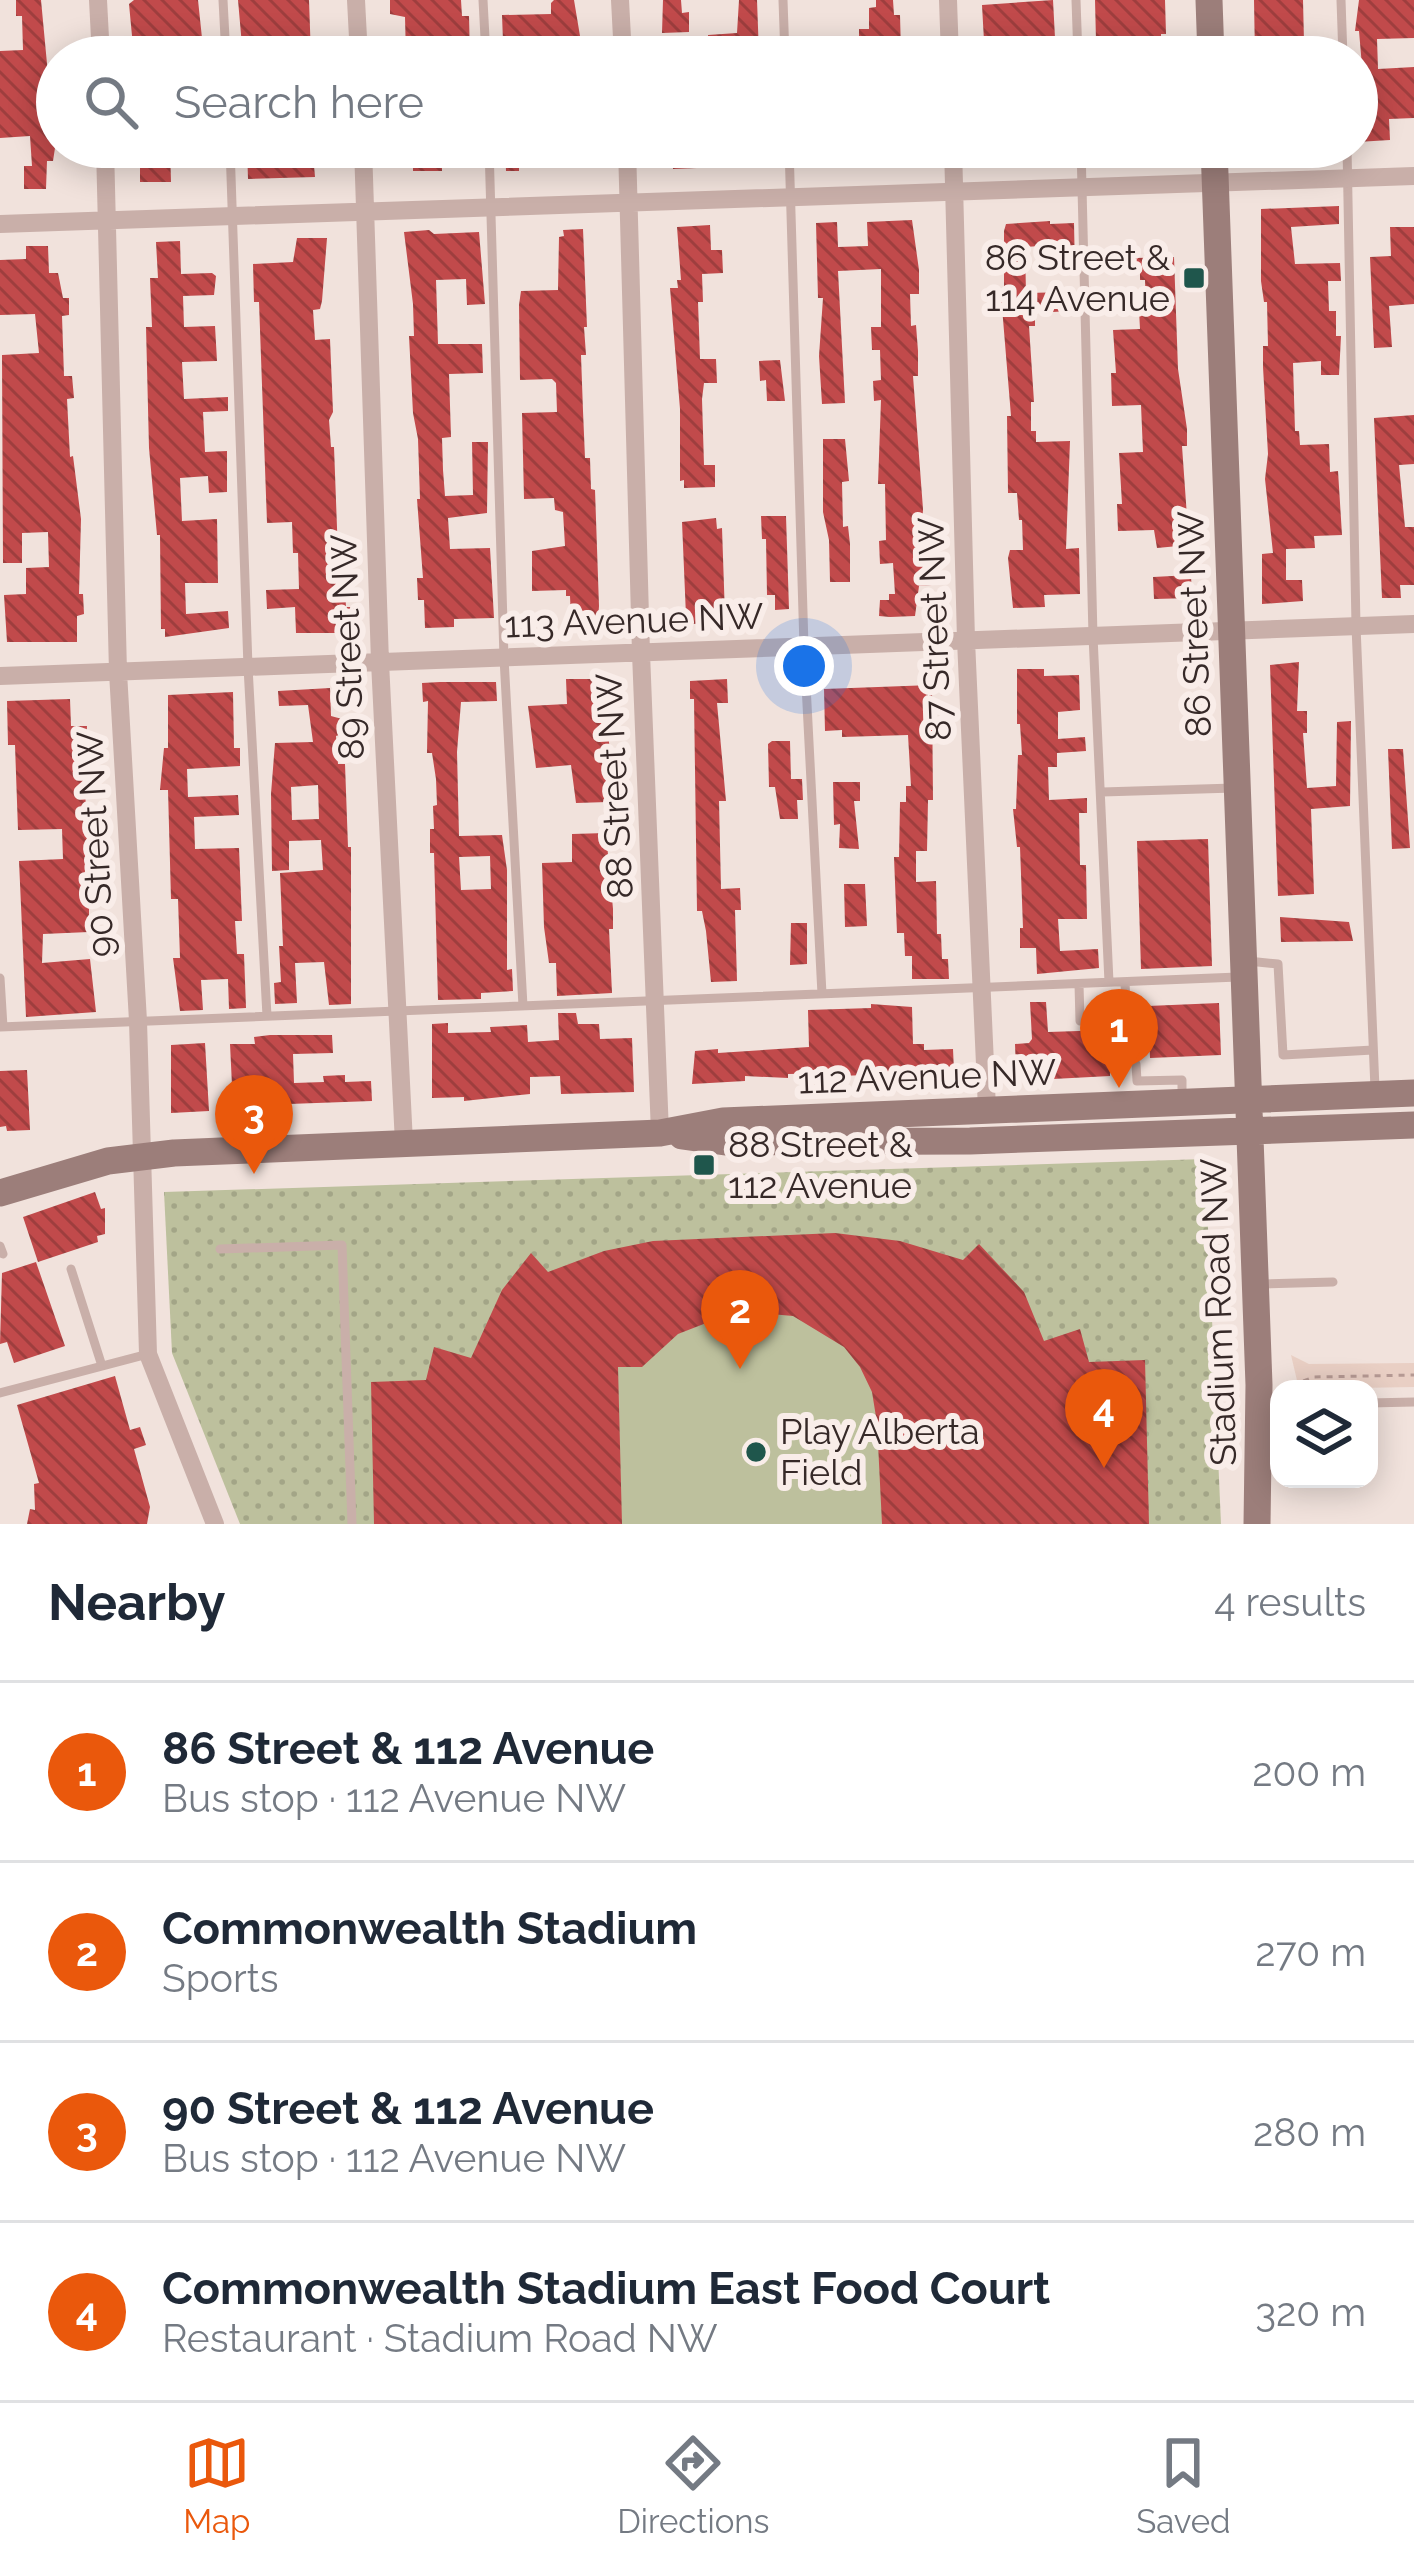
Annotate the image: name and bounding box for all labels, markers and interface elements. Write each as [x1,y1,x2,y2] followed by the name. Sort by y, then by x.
[36,36,1378,168] search box
[78,69,144,135] icon: search
[174,76,424,129] text: Search here
[985,236,1170,319] place label: 86 Street & 114 Avenue
[1181,265,1207,291] marker: 86 Street & 114 Avenue
[1169,510,1219,738] street label: 86 Street NW
[909,516,959,742] street label: 87 Street NW
[322,533,372,761] street label: 89 Street NW
[504,594,765,646] street label: 113 Avenue NW
[774,636,834,696] your location
[587,672,641,900] street label: 88 Street NW
[68,729,122,958] street label: 90 Street NW
[1080,989,1158,1088] pin: 1
[797,1050,1057,1101] street label: 112 Avenue NW
[215,1075,293,1174] pin: 3
[728,1123,913,1206] place label: 88 Street & 112 Avenue
[691,1152,717,1178] marker: 88 Street & 112 Avenue
[1192,1157,1244,1467] street label: Stadium Road NW
[701,1270,779,1369] pin: 2
[1065,1369,1143,1468] pin: 4
[1270,1380,1378,1488] map controls
[1270,1380,1378,1488] button: layers
[780,1410,980,1493] place label: Play Alberta Field
[743,1439,769,1465] marker: Play Alberta Field
[48,1572,225,1632] text: Nearby
[1214,1579,1366,1625] text: 4 results
[162,1722,654,1775] text: 86 Street & 112 Avenue
[77,1749,97,1795] text: 1
[1252,1749,1366,1795] text: 200 m
[162,1775,626,1821] text: Bus stop · 112 Avenue NW
[162,1902,697,1955] text: Commonwealth Stadium
[76,1929,98,1975] text: 2
[1255,1929,1366,1975] text: 270 m
[162,1955,279,2001] text: Sports
[162,2082,654,2135] text: 90 Street & 112 Avenue
[76,2109,98,2155] text: 3
[1253,2109,1366,2155] text: 280 m
[162,2135,626,2181] text: Bus stop · 112 Avenue NW
[162,2262,1050,2315] text: Commonwealth Stadium East Food Court
[76,2289,98,2335] text: 4
[1255,2289,1366,2335] text: 320 m
[162,2315,718,2361] text: Restaurant · Stadium Road NW
[183,2430,250,2541] tab: Map
[617,2430,770,2541] tab: Directions
[1136,2430,1231,2541] tab: Saved

